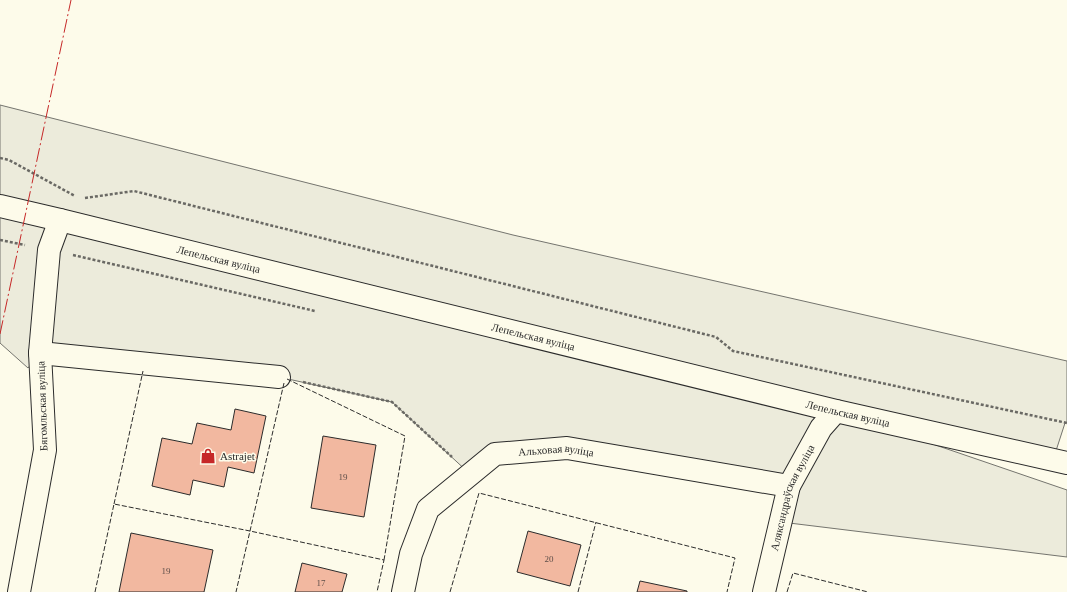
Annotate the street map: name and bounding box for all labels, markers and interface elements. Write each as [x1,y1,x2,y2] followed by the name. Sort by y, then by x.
[176,243,262,275] street label: Лепельская вуліца
[490,320,576,353] street label: Лепельская вуліца
[34,361,50,451] street label: Бягомльская вуліца
[805,398,891,429] street label: Лепельская вуліца
[518,442,595,459] street label: Альховая вуліца
[768,442,817,552] street label: Аляксандраўская вуліца
[199,447,217,465] shop icon: Astrajet
[220,450,255,462] place label: Astrajet
[339,472,348,482] house number: 19
[545,554,554,564] house number: 20
[162,566,171,576] house number: 19
[317,578,326,588] house number: 17

